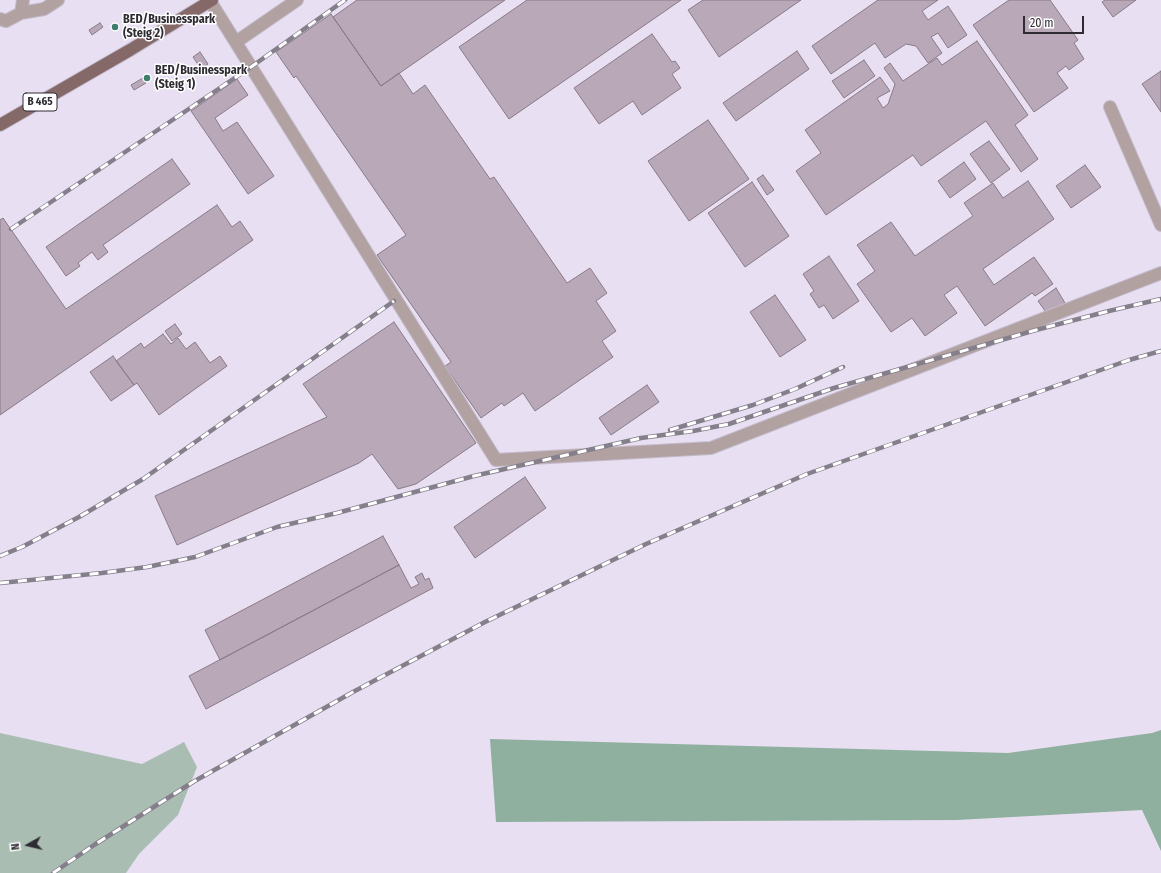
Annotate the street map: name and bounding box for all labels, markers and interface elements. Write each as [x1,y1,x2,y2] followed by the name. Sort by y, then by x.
[1025,8,1086,34] scale bar
[123,13,215,41] place label: BED/Businesspark (Steig 2)
[1030,16,1054,30] text: 20 m
[110,22,120,32] marker: BED/Businesspark (Steig 2)
[155,64,247,92] place label: BED/Businesspark (Steig 1)
[142,73,152,83] marker: BED/Businesspark (Steig 1)
[23,93,57,111] road number: B 465
[8,825,48,865] north arrow
[9,843,23,851] text: N

